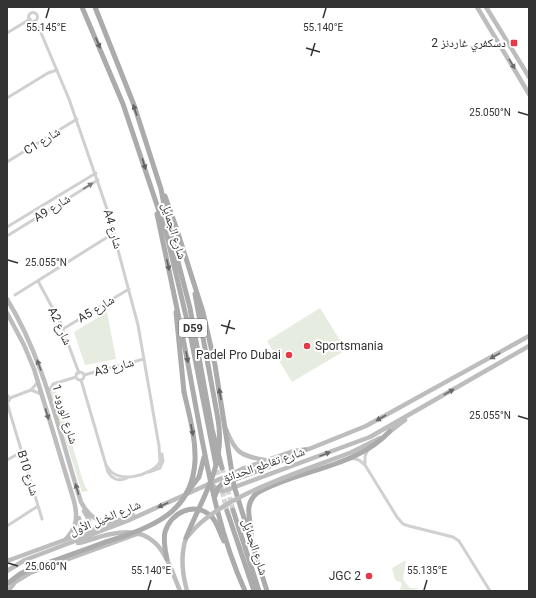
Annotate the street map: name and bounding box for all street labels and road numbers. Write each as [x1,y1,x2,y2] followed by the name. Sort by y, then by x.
[21,124,63,158] street label: C1 شارع
[31,191,73,225] street label: A9 شارع
[158,201,189,261] street label: شارع الجمايل
[100,208,125,251] street label: A4 شارع
[75,293,118,326] street label: A5 شارع
[44,305,75,348] street label: A2 شارع
[179,319,207,337] road number: D59
[93,355,136,380] street label: A3 شارع
[48,382,81,446] street label: شارع الورود 1
[220,444,307,487] street label: شارع تقاطع الحدائق
[14,449,42,498] street label: B10 شارع
[67,497,143,540] street label: شارع الخيل الأول
[238,517,271,577] street label: شارع الجمايل

